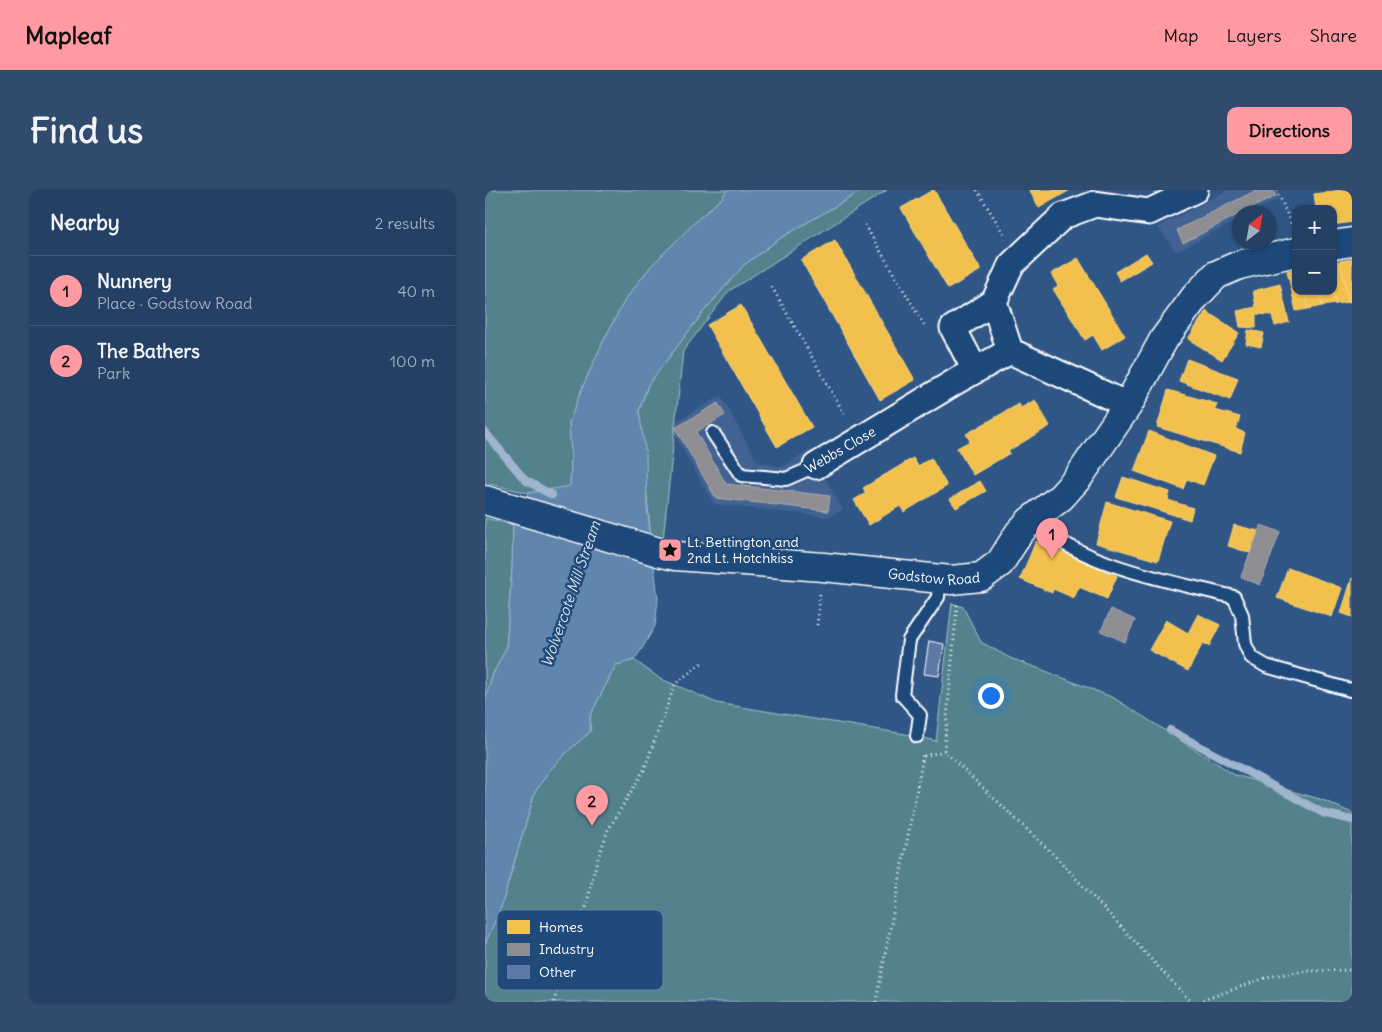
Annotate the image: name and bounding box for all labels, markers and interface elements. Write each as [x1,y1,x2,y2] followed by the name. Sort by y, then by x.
[25,20,112,50] text: Mapleaf
[1163,24,1198,47] text: Map
[1226,24,1282,47] text: Layers
[1310,24,1357,47] text: Share
[1227,107,1352,154] button: Directions
[30,108,143,152] text: Find us
[1232,205,1277,250] north arrow
[1292,205,1337,295] map controls
[1292,205,1337,250] button: +
[50,209,120,236] text: Nearby
[375,213,435,233] text: 2 results
[1292,250,1337,295] button: −
[97,269,172,293] text: Nunnery
[63,281,69,301] text: 1
[397,281,435,301] text: 40 m
[97,293,252,313] text: Place · Godstow Road
[97,339,200,363] text: The Bathers
[62,351,70,371] text: 2
[390,351,435,371] text: 100 m
[97,363,130,383] text: Park
[801,422,879,478] street label: Webbs Close
[537,518,605,669] water label: Wolvercote Mill Stream
[1036,518,1068,559] pin: 1
[687,533,799,567] place label: Lt. Bettington and 2nd Lt. Hotchkiss
[657,537,683,563] place icon: Lt. Bettington and 2nd Lt. Hotchkiss
[887,565,981,589] street label: Godstow Road
[978,683,1004,709] your location
[576,785,608,826] pin: 2
[497,910,663,990] legend
[539,918,583,936] text: Homes
[539,940,594,958] text: Industry
[539,963,576,981] text: Other

